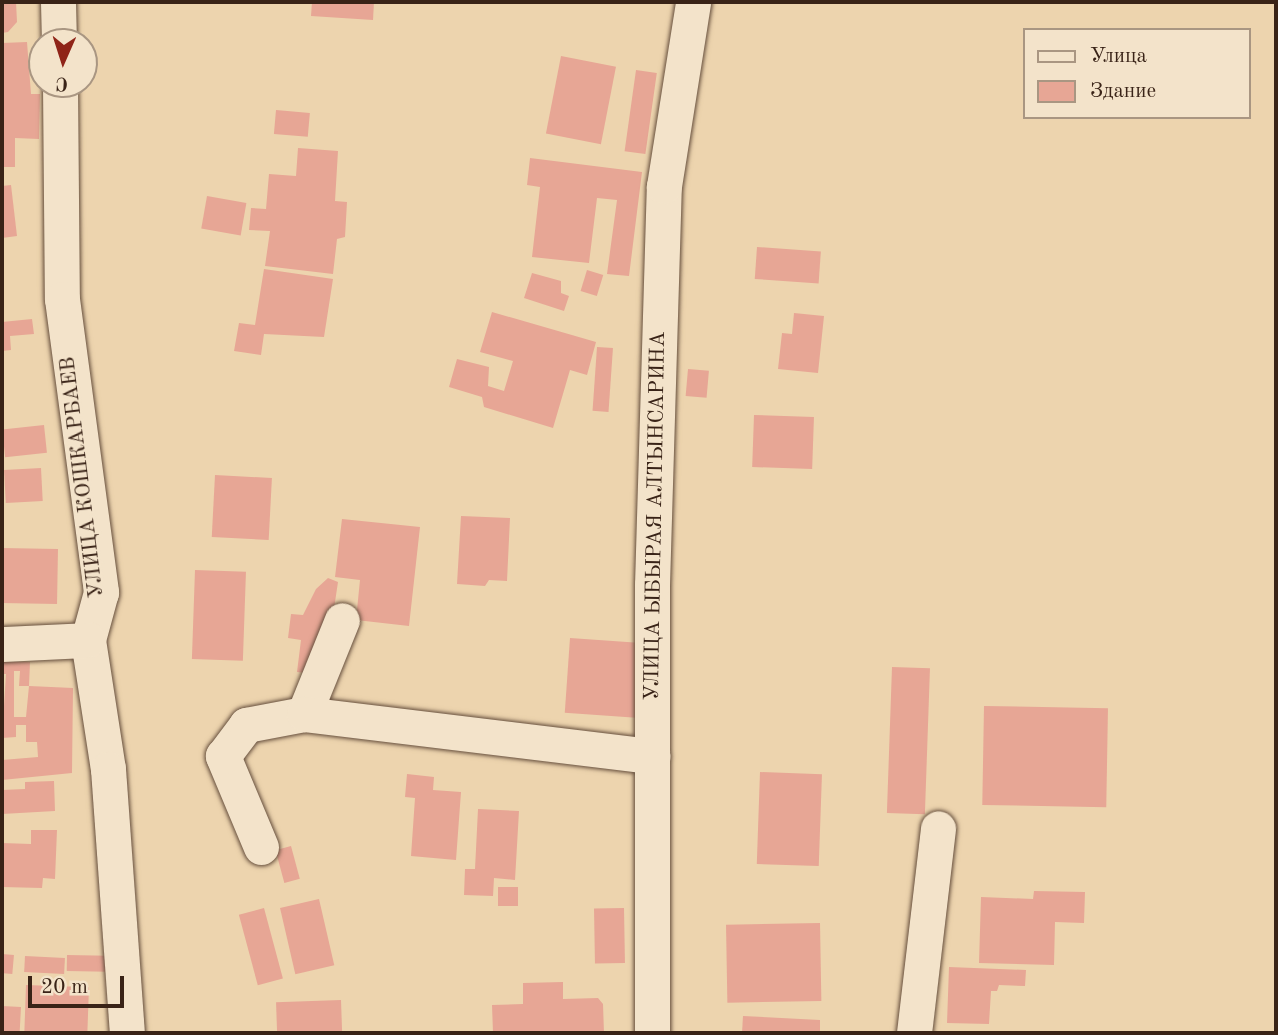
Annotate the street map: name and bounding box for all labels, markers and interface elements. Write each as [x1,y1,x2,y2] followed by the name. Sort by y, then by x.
[28,28,98,98] north arrow
[1023,28,1250,119] legend
[1090,46,1147,67] text: Улица
[55,73,69,92] text: С
[1090,81,1156,102] text: Здание
[640,331,672,701] street label: УЛИЦА ЫБЫРАЯ АЛТЫНСАРИНА
[56,355,110,599] street label: УЛИЦА КОШКАРБАЕВ
[32,962,128,1006] scale bar
[41,977,88,998] text: 20 m

